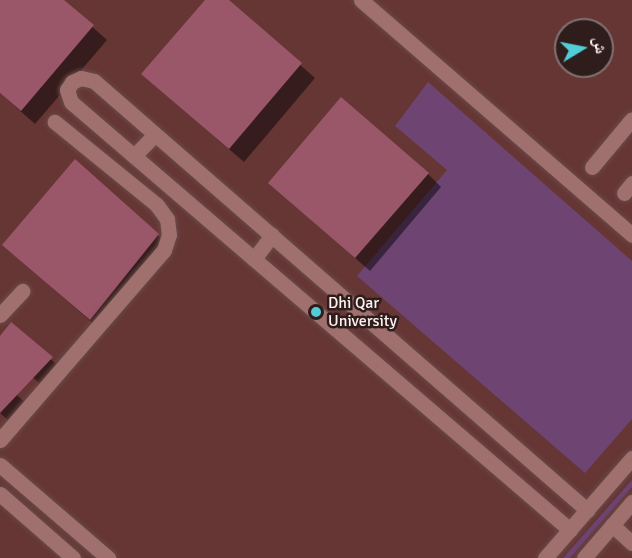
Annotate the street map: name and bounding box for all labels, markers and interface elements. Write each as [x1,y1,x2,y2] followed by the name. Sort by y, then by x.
[554,18,614,78] north arrow
[588,35,611,55] text: ش
[328,293,397,331] place label: Dhi Qar University
[309,305,323,319] marker: Dhi Qar University

